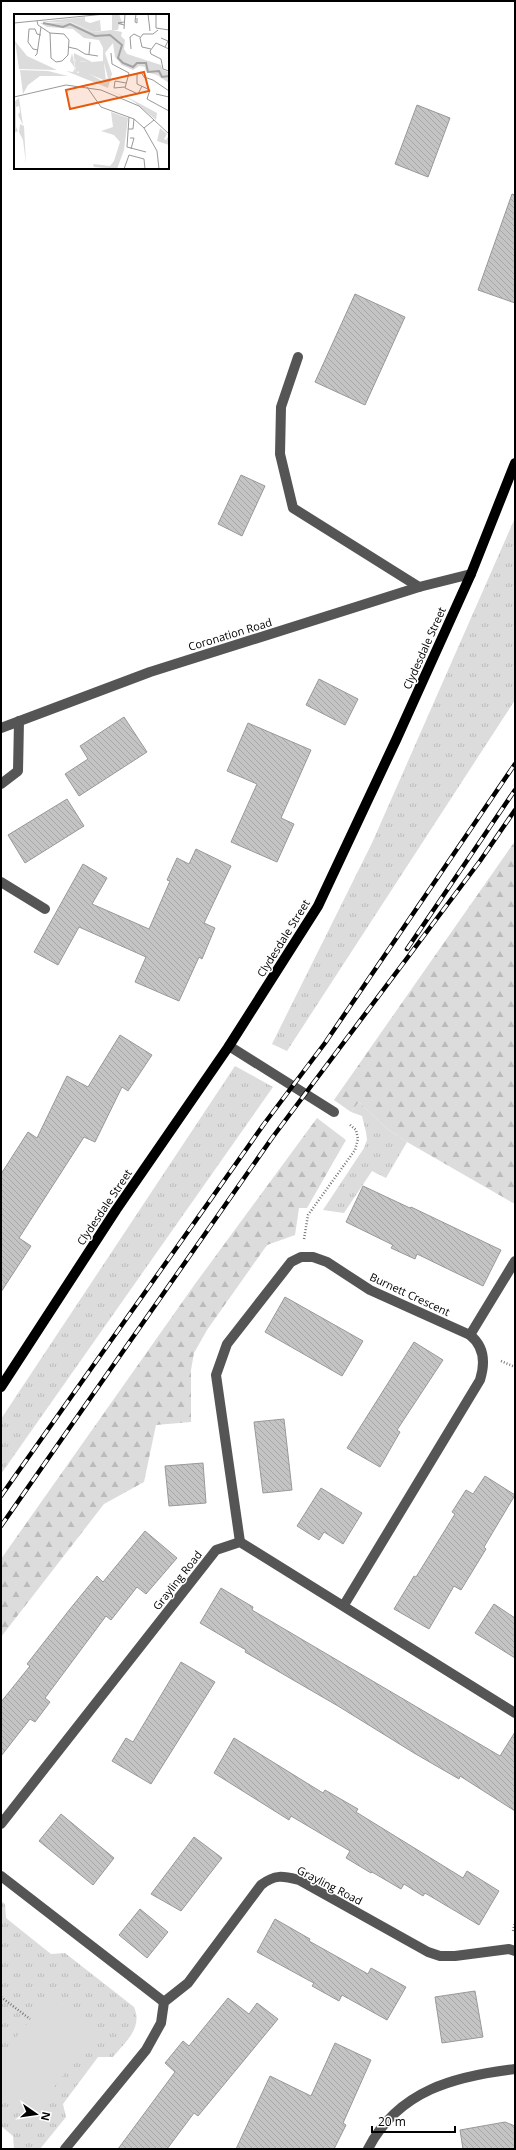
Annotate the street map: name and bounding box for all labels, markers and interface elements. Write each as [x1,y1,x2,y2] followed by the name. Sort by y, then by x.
[14,14,169,169] inset map
[399,604,449,692] street label: Clydesdale Street
[186,614,274,654] street label: Coronation Road
[253,896,313,980] street label: Clydesdale Street
[73,1166,135,1248] street label: Clydesdale Street
[367,1269,453,1319] street label: Burnett Crescent
[149,1547,205,1613] street label: Grayling Road
[295,1862,365,1908] street label: Grayling Road
[16,2094,56,2134] north arrow
[372,2108,455,2134] scale bar
[38,2110,55,2122] text: N
[378,2113,406,2130] text: 20 m

